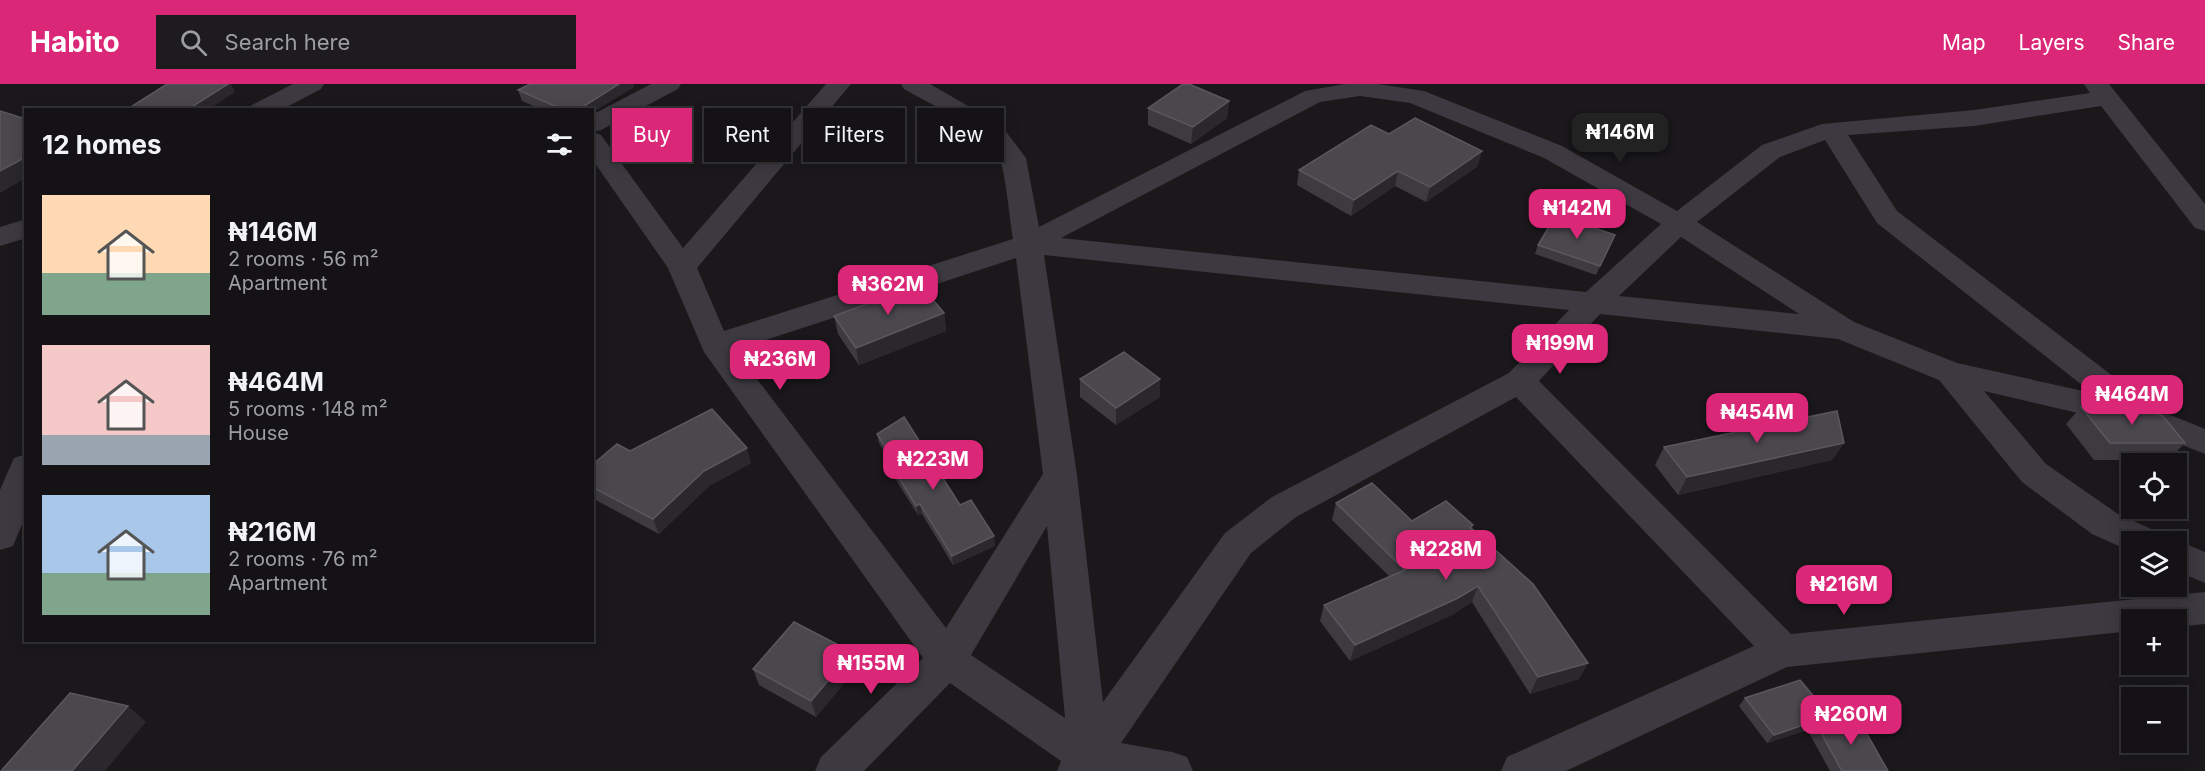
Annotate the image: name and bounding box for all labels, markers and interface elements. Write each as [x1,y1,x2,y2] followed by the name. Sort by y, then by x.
[156,15,576,69] search box
[30,25,120,59] text: Habito
[177,26,210,59] icon: search
[225,29,350,55] text: Search here
[1942,30,1986,55] text: Map
[2019,30,2085,55] text: Layers
[2118,30,2175,55] text: Share
[612,108,692,162] chip: Buy
[704,108,791,162] chip: Rent
[803,108,905,162] chip: Filters
[917,108,1004,162] chip: New
[1578,113,1662,164] pin: ₦146M
[1586,120,1654,144] text: ₦146M
[543,128,576,161] icon: filters
[42,129,162,160] text: 12 homes
[1535,189,1619,240] pin: ₦142M
[1543,196,1611,220] text: ₦142M
[228,216,318,247] text: ₦146M
[90,219,162,291] icon: home
[228,247,379,271] text: 2 rooms · 56 m²
[846,265,930,316] pin: ₦362M
[228,271,327,295] text: Apartment
[852,272,924,296] text: ₦362M
[1518,324,1602,375] pin: ₦199M
[1526,331,1594,355] text: ₦199M
[738,340,822,391] pin: ₦236M
[744,347,816,371] text: ₦236M
[228,366,324,397] text: ₦464M
[90,369,162,441] icon: home
[2090,375,2174,426] pin: ₦464M
[2095,382,2169,406] text: ₦464M
[1715,393,1799,444] pin: ₦454M
[228,397,387,421] text: 5 rooms · 148 m²
[1720,400,1794,424] text: ₦454M
[228,421,289,445] text: House
[891,440,975,491] pin: ₦223M
[897,447,969,471] text: ₦223M
[2121,453,2187,753] map controls
[2121,453,2187,519] button: locate
[228,516,316,547] text: ₦216M
[90,519,162,591] icon: home
[1404,530,1488,581] pin: ₦228M
[2121,531,2187,597] button: layers
[1410,537,1482,561] text: ₦228M
[228,547,377,571] text: 2 rooms · 76 m²
[1802,565,1886,616] pin: ₦216M
[228,571,327,595] text: Apartment
[1810,572,1878,596] text: ₦216M
[2121,609,2187,675] button: +
[829,644,913,695] pin: ₦155M
[837,651,905,675] text: ₦155M
[2121,687,2187,753] button: −
[1809,695,1893,746] pin: ₦260M
[1815,702,1887,726] text: ₦260M

